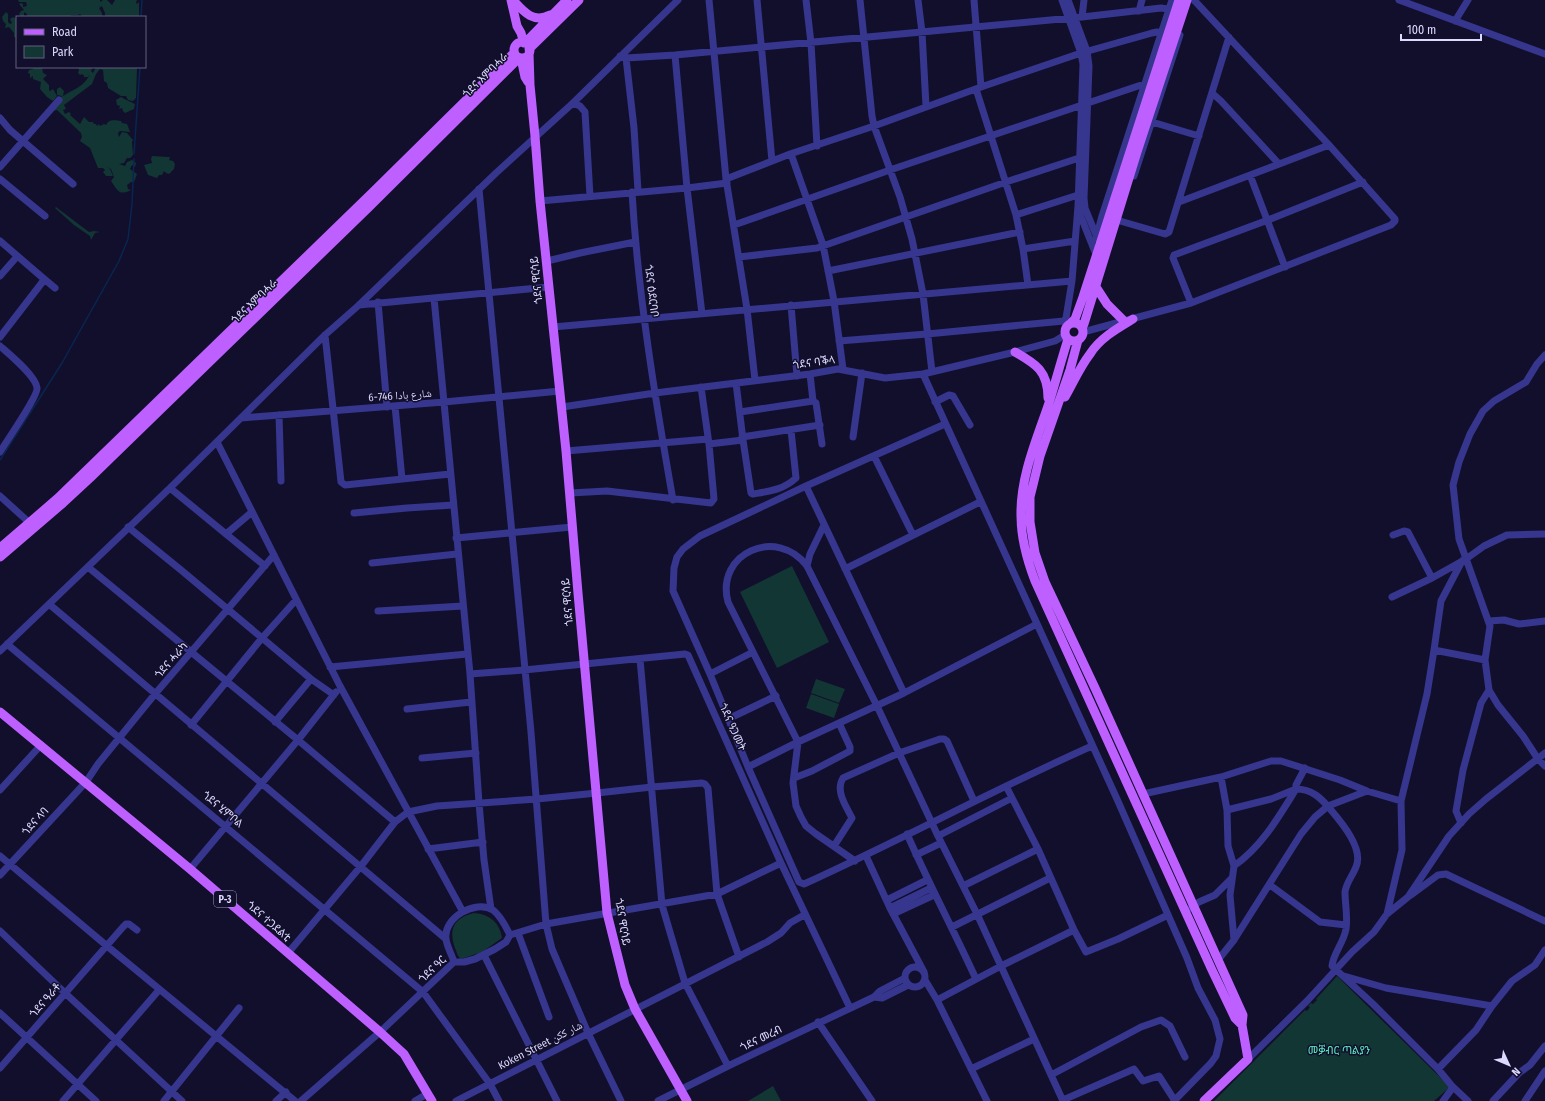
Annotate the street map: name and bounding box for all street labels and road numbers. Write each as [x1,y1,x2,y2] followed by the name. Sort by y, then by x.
[460,50,511,101] street label: ጎደና እምባሓራ
[528,255,545,304] street label: ጎደና ዋርሳይ
[642,264,661,318] street label: ጎደና ዕደርባቦ
[229,276,280,326] street label: ጎደና እምባሓራ
[792,353,836,372] street label: ጎደና ባቕላ
[368,387,432,404] street label: شارع بادا 746-6
[559,577,576,626] street label: ጎደና ዋርሳይ
[152,640,191,681] street label: ጎደና ሓራካ
[716,702,749,753] street label: ጎደና ዓጋመት
[200,788,246,831] street label: ጎደና ሂምቦል
[19,804,51,838] street label: ጎደና ላባ
[214,891,236,907] road number: P-3
[612,897,633,947] street label: ጎደና ዋርሳይ
[244,899,294,944] street label: ጎደና ተጋደልቲ
[416,953,449,985] street label: ጎደና ዓር
[27,980,64,1020] street label: ጎደና ዓራቶ
[496,1019,585,1072] street label: Koken Street شار ككن
[738,1023,784,1054] street label: ጎደና መረብ

